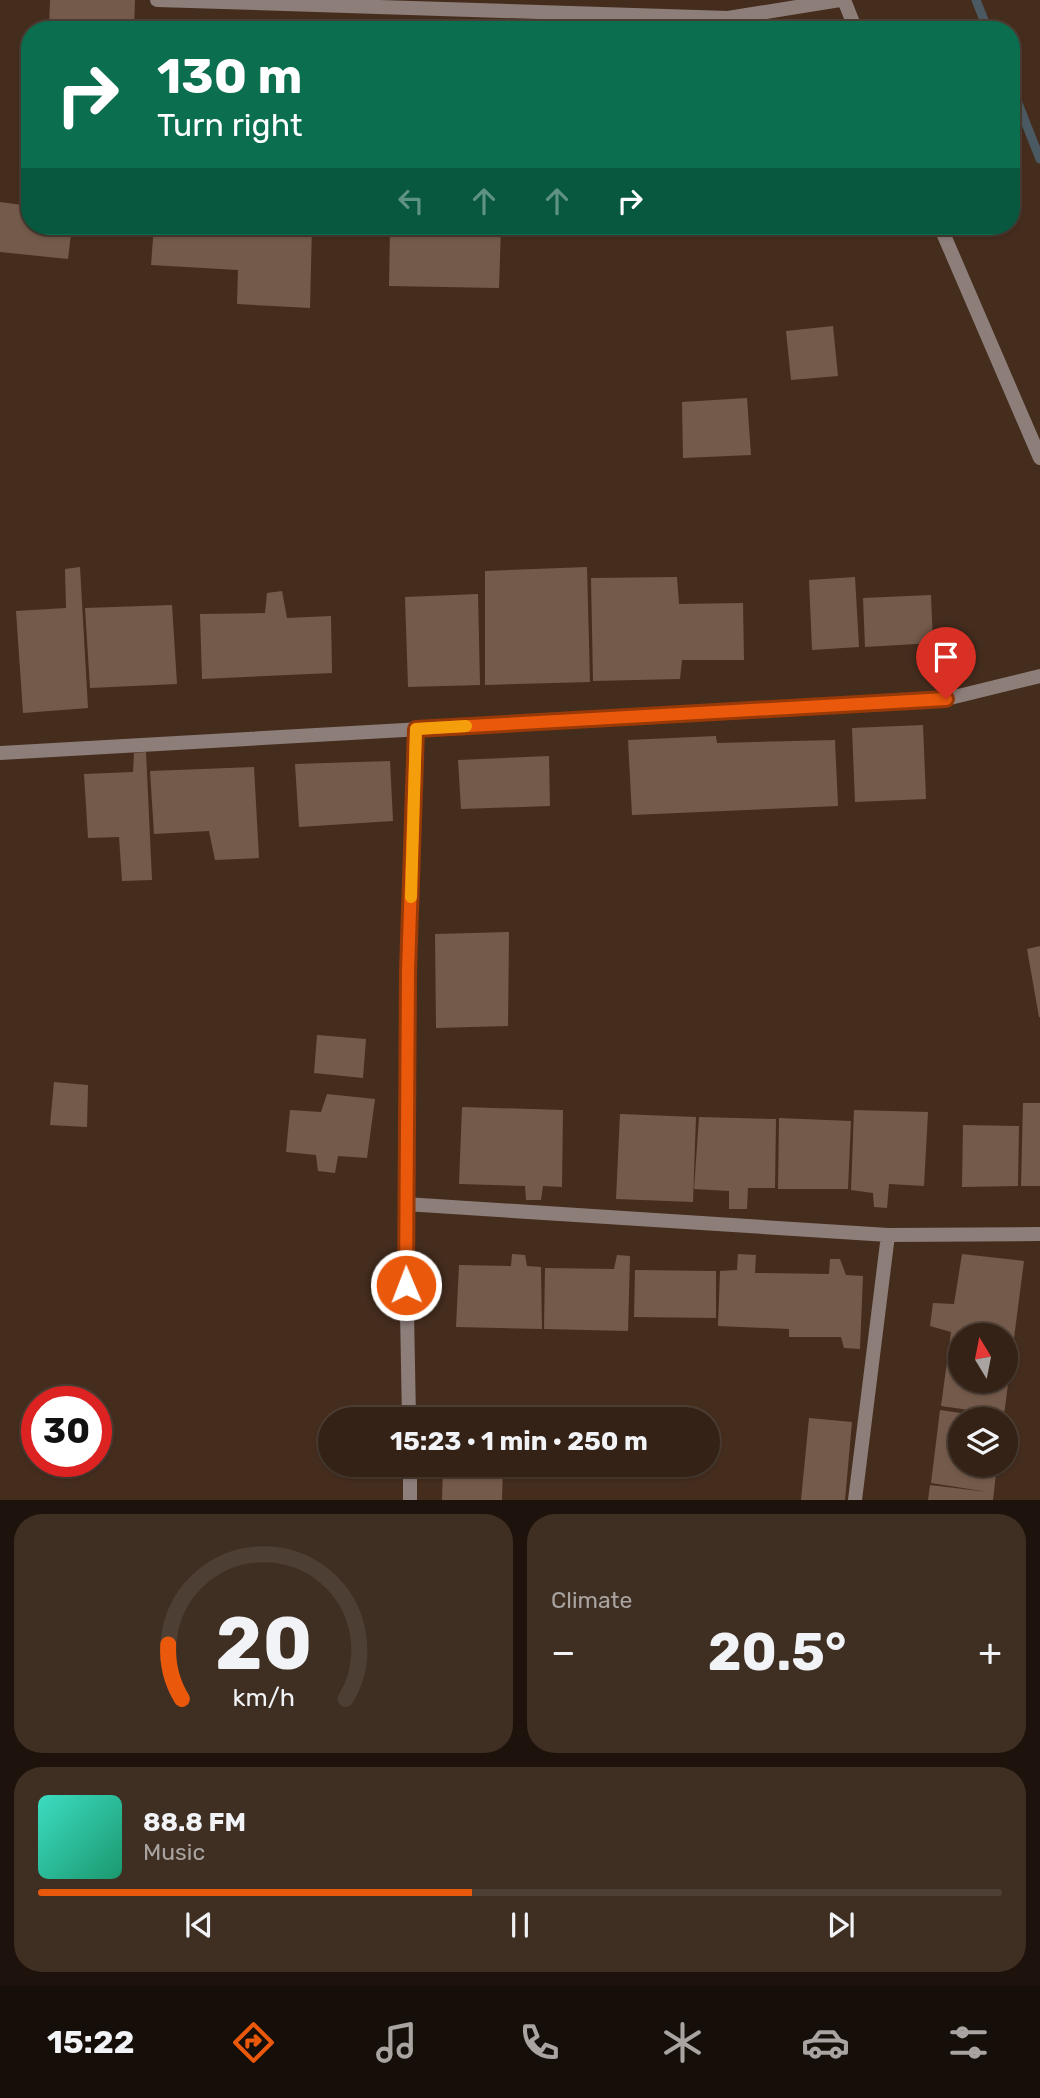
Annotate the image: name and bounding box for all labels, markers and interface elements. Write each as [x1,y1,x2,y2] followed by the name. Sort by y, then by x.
[157,47,302,105] text: 130 m
[42,49,133,140] icon: right
[157,106,302,144] text: Turn right
[392,182,430,220] icon: left
[465,182,503,220] icon: ahead
[538,182,576,220] icon: ahead
[611,182,649,220] icon: right
[916,627,976,699] pin
[927,638,965,676] icon: arrive
[369,1248,443,1322] position arrow
[948,1323,1018,1393] north arrow
[948,1323,1018,1477] map controls
[21,1386,112,1477] speed limit sign: 30
[948,1407,1018,1477] button: layers
[390,1426,648,1457] text: 15:23 · 1 min · 250 m
[551,1586,632,1614] text: Climate
[215,1602,312,1688] text: 20
[708,1621,846,1683] text: 20.5°
[551,1629,576,1675] text: −
[978,1629,1002,1675] text: +
[232,1683,295,1712] text: km/h
[143,1807,246,1838] text: 88.8 FM
[143,1838,205,1866] text: Music
[180,1906,218,1944] icon: previous
[501,1906,539,1944] icon: pause
[822,1906,860,1944] icon: next
[229,2018,278,2067] icon: directions
[372,2018,421,2067] icon: music
[515,2018,564,2067] icon: phone
[658,2018,707,2067] icon: climate
[801,2018,850,2067] icon: car
[944,2018,993,2067] icon: filters
[47,2023,135,2061] text: 15:22

